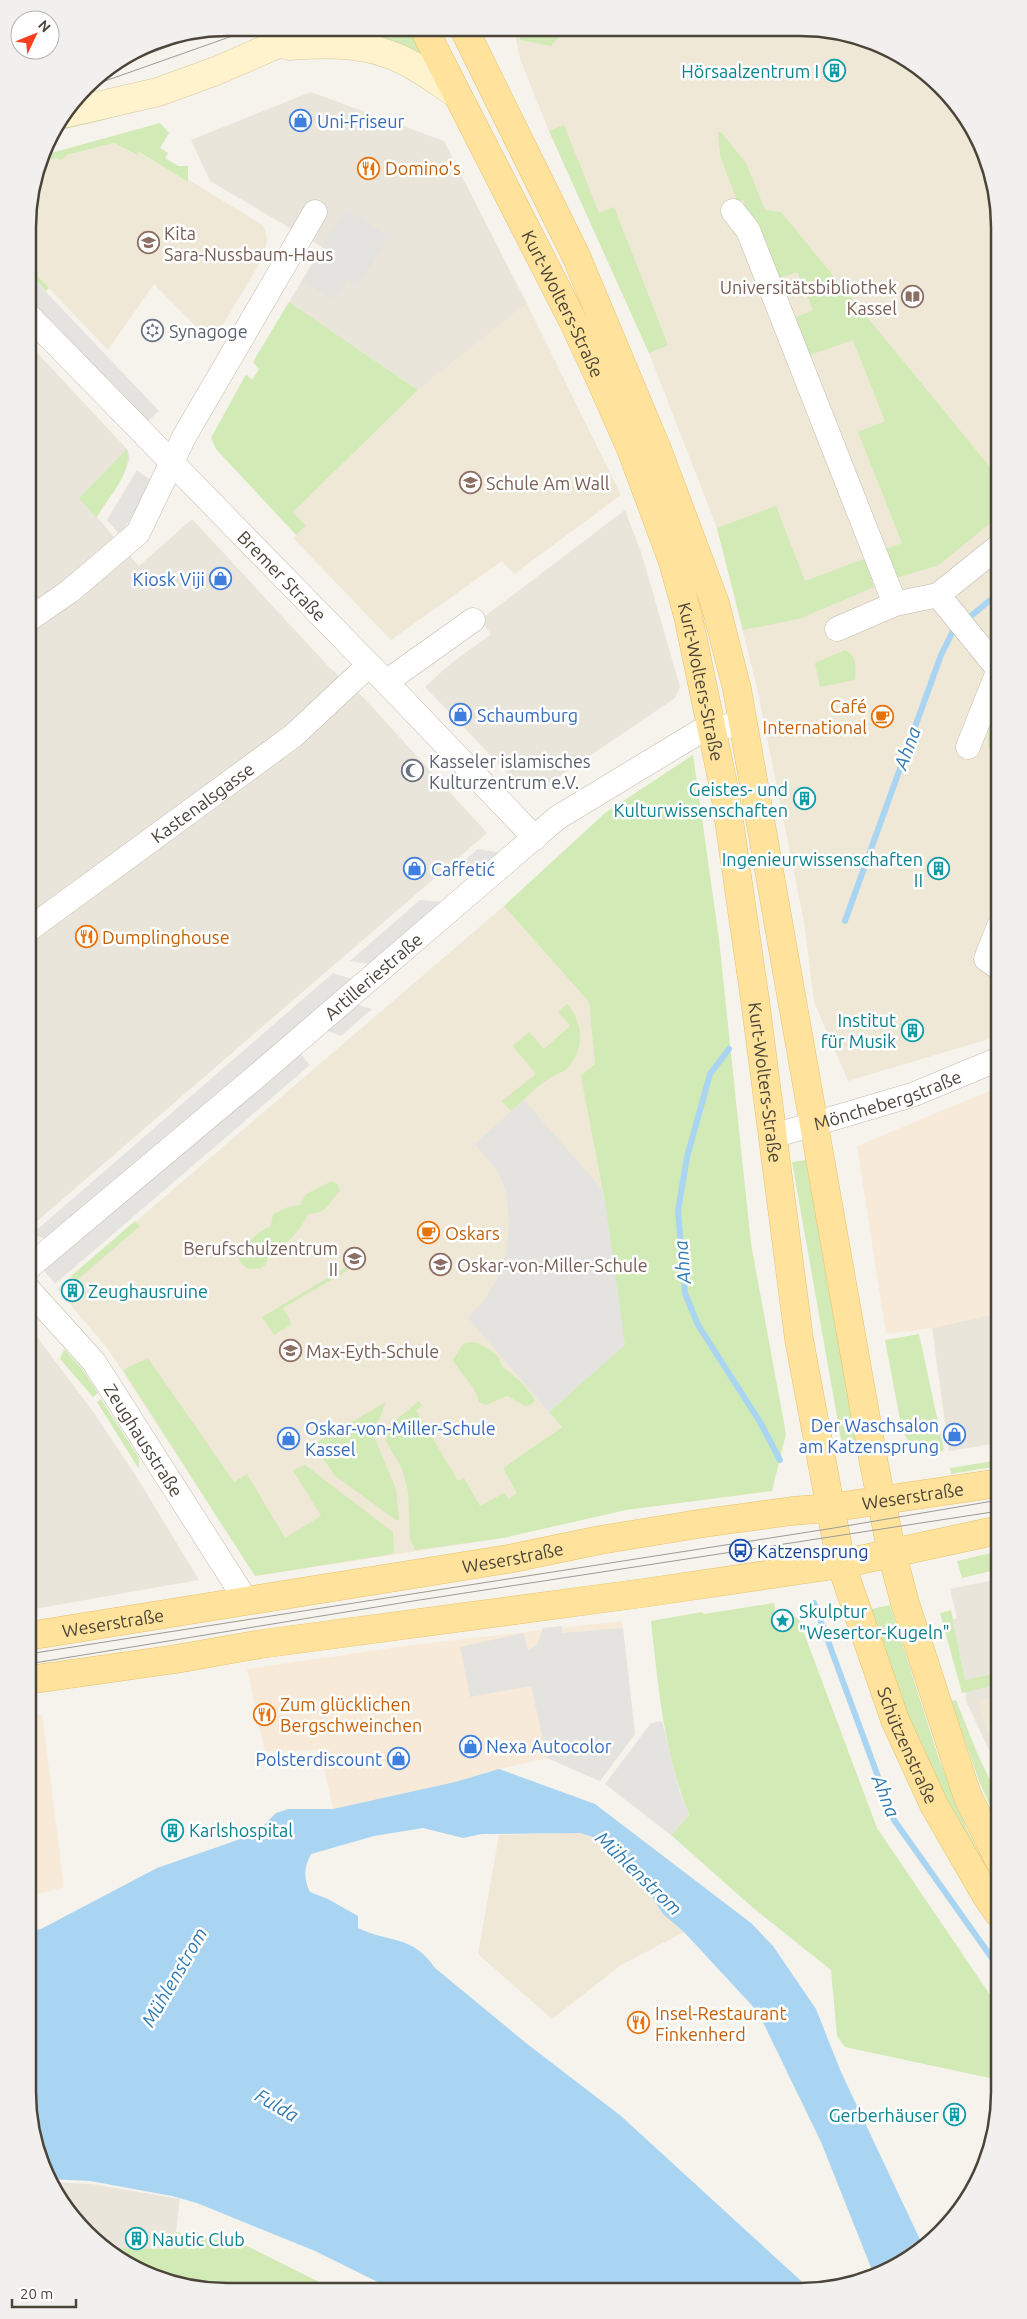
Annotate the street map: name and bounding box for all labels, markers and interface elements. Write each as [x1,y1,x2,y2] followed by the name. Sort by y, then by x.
[10,10,60,60] north arrow
[35,17,54,35] text: N
[823,59,847,83] building icon: Hörsaalzentrum I
[681,61,819,81] place label: Hörsaalzentrum I
[289,109,313,133] shop icon: Uni-Friseur
[317,111,405,131] place label: Uni-Friseur
[357,156,381,180] restaurant icon: Domino's
[385,158,461,178] place label: Domino's
[164,223,334,264] place label: Kita Sara-Nussbaum-Haus
[518,227,608,381] street label: Kurt-Wolters-Straße
[136,231,160,255] school or university icon: Kita Sara-Nussbaum-Haus
[720,277,897,318] place label: Universitätsbibliothek Kassel
[901,285,925,309] library icon: Universitätsbibliothek Kassel
[141,319,165,343] synagogue icon: Synagoge
[169,321,248,341] place label: Synagoge
[458,471,482,495] school or university icon: Schule Am Wall
[486,473,610,493] place label: Schule Am Wall
[234,526,331,625] street label: Bremer Straße
[209,567,233,591] shop icon: Kiosk Viji
[133,569,205,589] place label: Kiosk Viji
[675,600,728,763] street label: Kurt-Wolters-Straße
[763,696,867,737] place label: Café International
[449,703,473,727] shop icon: Schaumburg
[871,704,895,728] cafe icon: Café International
[477,705,578,725] place label: Schaumburg
[889,724,925,773] water label: Ahna
[429,751,591,792] place label: Kasseler islamisches Kulturzentrum e.V.
[147,758,258,847] street label: Kastenalsgasse
[401,759,425,783] mosque icon: Kasseler islamisches Kulturzentrum e.V.
[614,779,788,820] place label: Geistes- und Kulturwissenschaften
[792,787,816,811] building icon: Geistes- und Kulturwissenschaften
[722,849,923,890] place label: Ingenieurwissenschaften II
[403,857,427,881] shop icon: Caffetić
[927,857,951,881] building icon: Ingenieurwissenschaften II
[431,859,495,879] place label: Caffetić
[74,925,98,949] restaurant icon: Dumplinghouse
[102,927,230,947] place label: Dumplinghouse
[320,929,426,1023] street label: Artilleriestraße
[745,1001,786,1164] street label: Kurt-Wolters-Straße
[821,1010,896,1051] place label: Institut für Musik
[900,1018,924,1042] building icon: Institut für Musik
[811,1066,964,1133] street label: Mönchebergstraße
[417,1221,441,1245] cafe icon: Oskars
[445,1223,500,1243] place label: Oskars
[183,1238,338,1279] place label: Berufschulzentrum II
[669,1239,695,1286] water label: Ahna
[342,1246,366,1270] school or university icon: Berufschulzentrum II
[429,1253,453,1277] school or university icon: Oskar-von-Miller-Schule
[457,1255,648,1275] place label: Oskar-von-Miller-Schule
[60,1279,84,1303] building icon: Zeughausruine
[88,1281,208,1301] place label: Zeughausruine
[278,1339,302,1363] school or university icon: Max-Eyth-Schule
[306,1341,439,1361] place label: Max-Eyth-Schule
[100,1380,187,1500] street label: Zeughausstraße
[798,1415,939,1456] place label: Der Waschsalon am Katzensprung
[305,1418,496,1459] place label: Oskar-von-Miller-Schule Kassel
[943,1423,967,1447] shop icon: Der Waschsalon am Katzensprung
[277,1426,301,1450] shop icon: Oskar-von-Miller-Schule Kassel
[860,1478,965,1513] street label: Weserstraße
[461,1538,565,1576] street label: Weserstraße
[729,1539,753,1563] bus stop icon: Katzensprung
[757,1541,869,1561] place label: Katzensprung
[799,1601,950,1642] place label: Skulptur "Wesertor-Kugeln"
[61,1604,165,1640] street label: Weserstraße
[771,1609,795,1633] place icon: Skulptur "Wesertor-Kugeln"
[874,1684,942,1807] street label: Schützenstraße
[280,1694,422,1735] place label: Zum glücklichen Bergschweinchen
[252,1702,276,1726] restaurant icon: Zum glücklichen Bergschweinchen
[458,1734,482,1758] shop icon: Nexa Autocolor
[486,1736,612,1756] place label: Nexa Autocolor
[386,1747,410,1771] shop icon: Polsterdiscount
[255,1749,382,1769] place label: Polsterdiscount
[867,1771,904,1820] water label: Ahna
[161,1818,185,1842] building icon: Karlshospital
[189,1820,293,1840] place label: Karlshospital
[591,1827,687,1919] water label: Mühlenstrom
[137,1923,211,2031] water label: Mühlenstrom
[655,2003,786,2044] place label: Insel-Restaurant Finkenherd
[627,2011,651,2035] restaurant icon: Insel-Restaurant Finkenherd
[252,2084,302,2126] water label: Fulda
[943,2103,967,2127] building icon: Gerberhäuser
[829,2105,939,2125] place label: Gerberhäuser
[124,2227,148,2251] building icon: Nautic Club
[152,2229,245,2249] place label: Nautic Club
[12,2276,76,2308] scale bar
[20,2285,53,2302] text: 20 m

